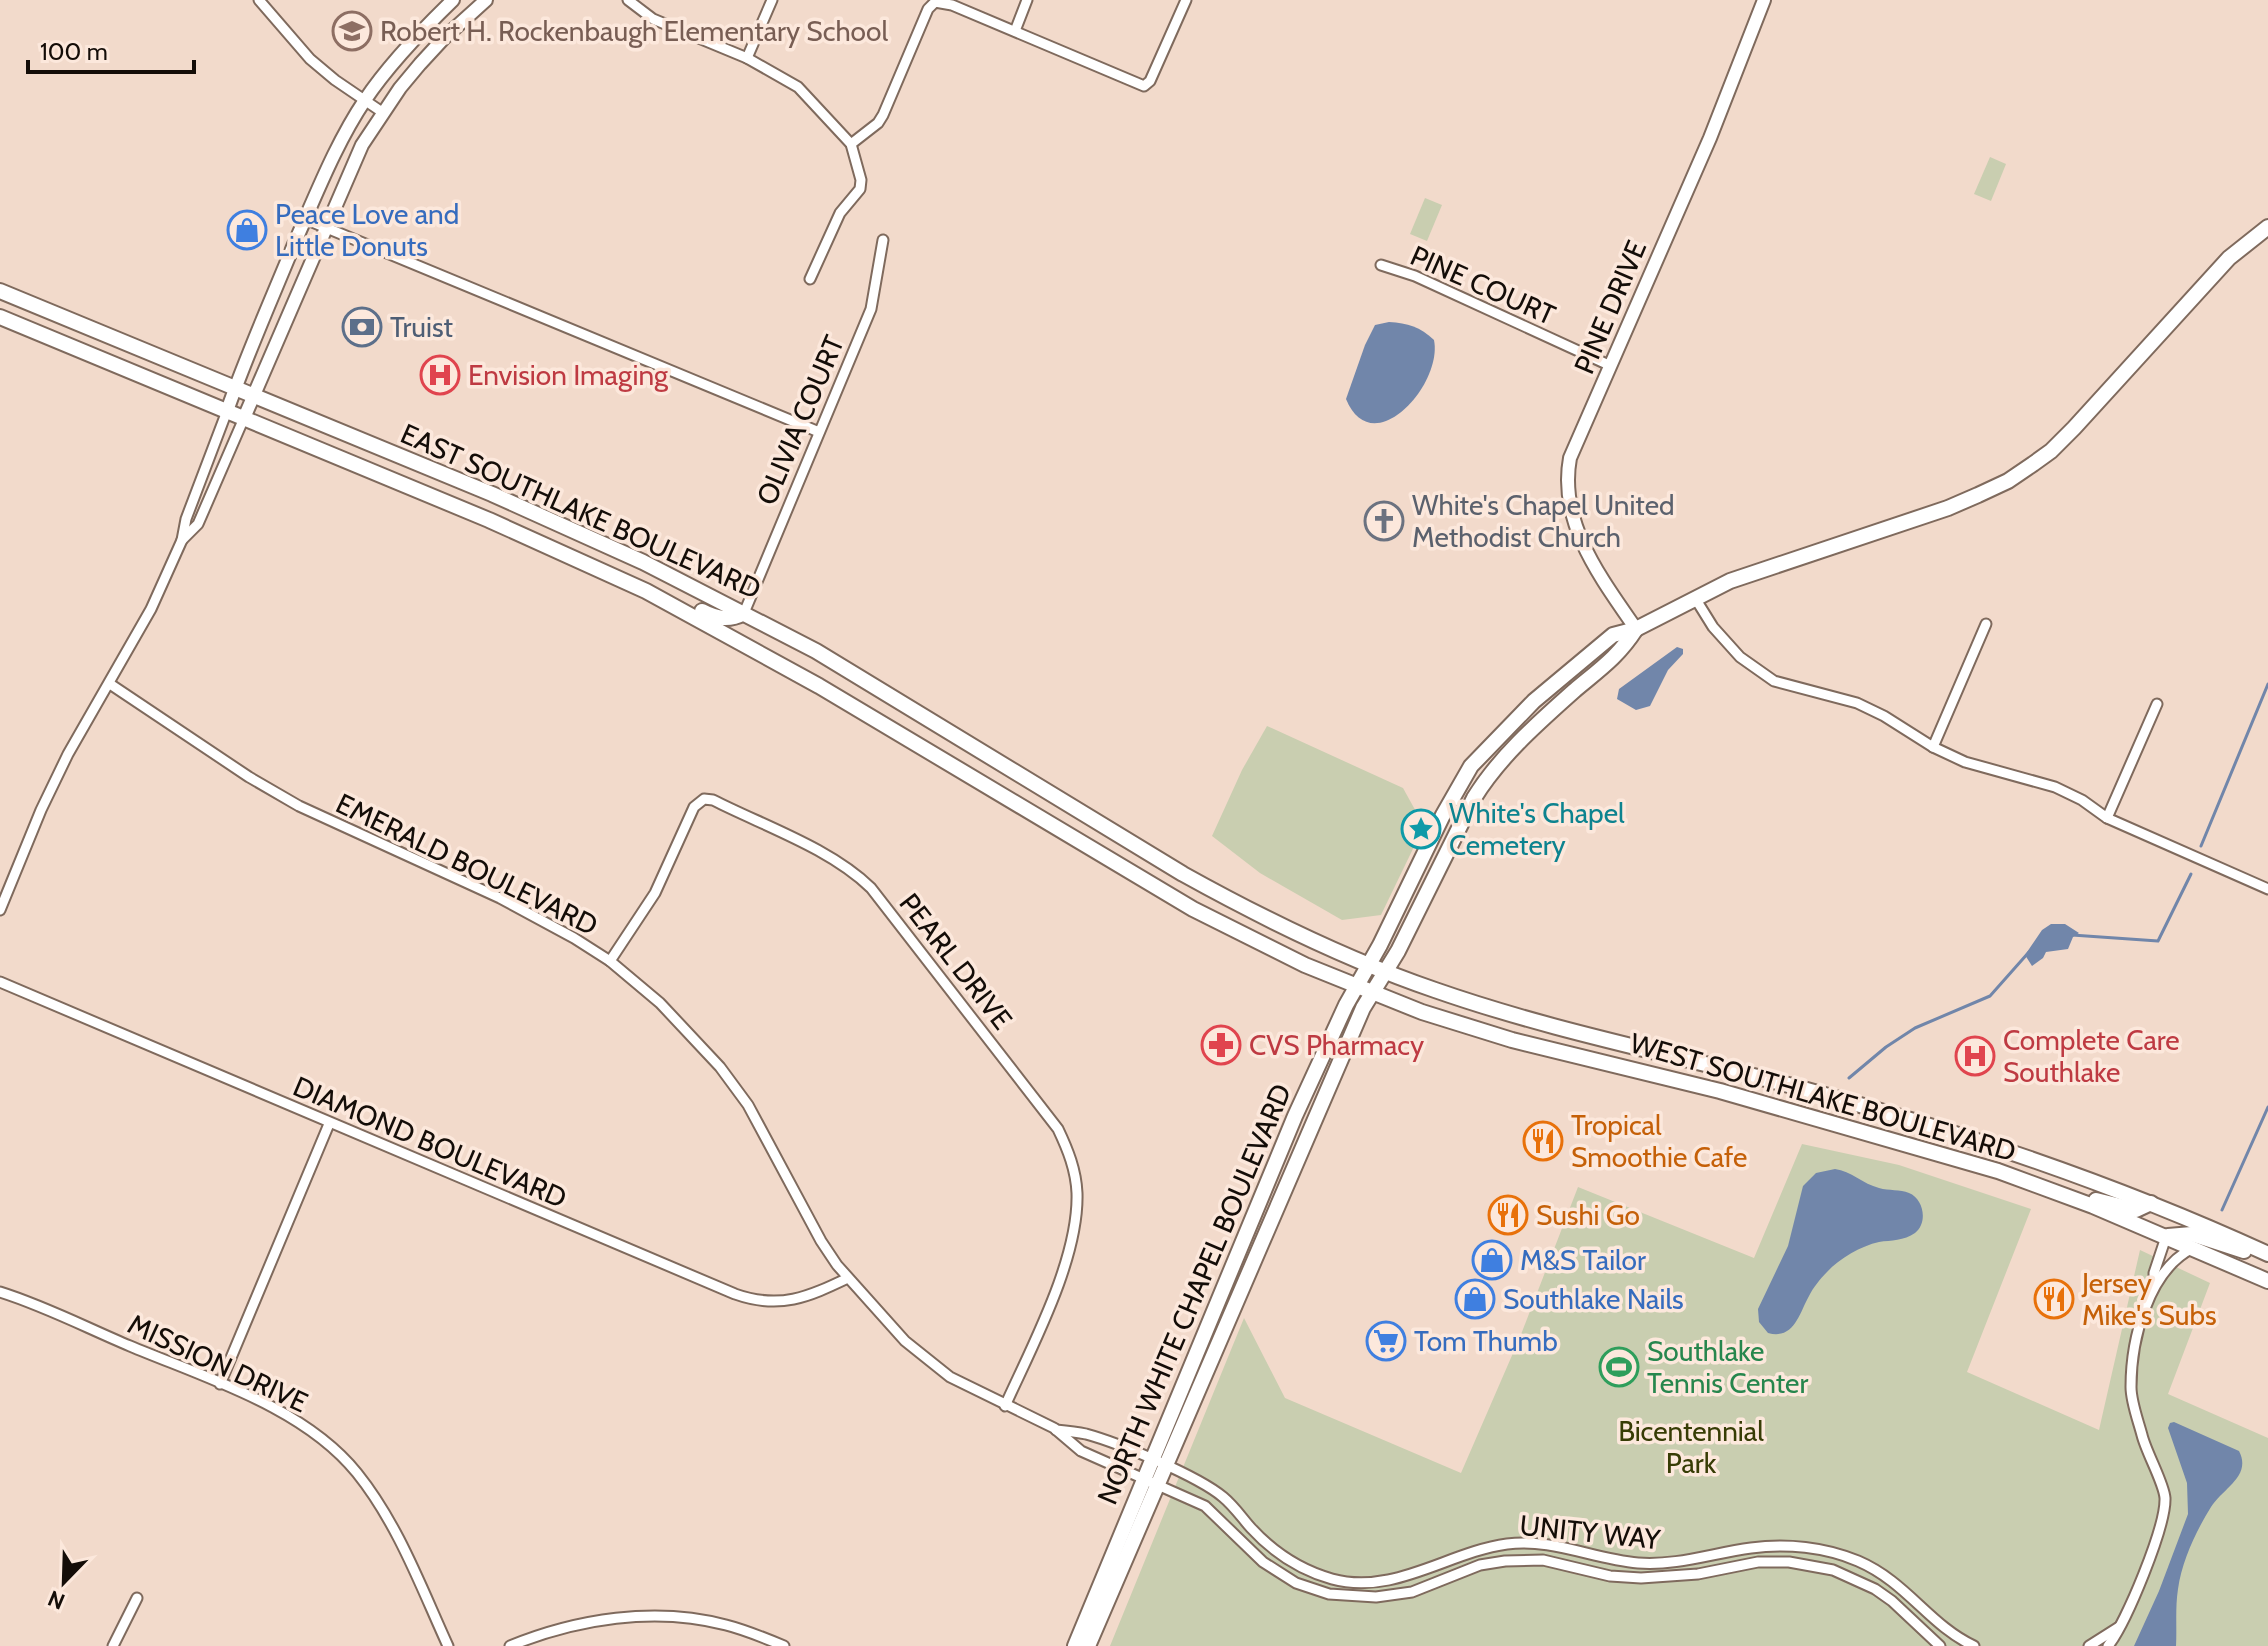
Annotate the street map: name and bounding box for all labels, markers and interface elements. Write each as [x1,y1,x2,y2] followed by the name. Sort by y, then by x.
[331,10,373,52] school or university icon: Robert H. Rockenbaugh Elementary School
[380,14,888,48] place label: Robert H. Rockenbaugh Elementary School
[28,24,194,74] scale bar
[40,37,108,66] text: 100 m
[275,197,459,263] place label: Peace Love and Little Donuts
[226,209,268,251] shop icon: Peace Love and Little Donuts
[1567,235,1653,379] street label: PINE DRIVE
[1405,238,1561,332] street label: PINE COURT
[341,306,383,348] bank icon: Truist
[390,310,453,344] place label: Truist
[749,330,851,510] street label: OLIVIA COURT
[419,354,461,396] hospital icon: Envision Imaging
[468,358,669,392] place label: Envision Imaging
[396,416,766,606] street label: EAST SOUTHLAKE BOULEVARD
[1412,488,1675,554] place label: White's Chapel United Methodist Church
[1363,500,1405,542] church icon: White's Chapel United Methodist Church
[331,786,603,942] street label: EMERALD BOULEVARD
[1449,796,1625,862] place label: White's Chapel Cemetery
[1400,808,1442,850] place icon: White's Chapel Cemetery
[892,886,1020,1036] street label: PEARL DRIVE
[2003,1023,2180,1089] place label: Complete Care Southlake
[1200,1024,1242,1066] pharmacy icon: CVS Pharmacy
[1626,1026,2020,1168] street label: WEST SOUTHLAKE BOULEVARD
[1249,1028,1424,1062] place label: CVS Pharmacy
[1954,1035,1996,1077] hospital icon: Complete Care Southlake
[288,1069,572,1215] street label: DIAMOND BOULEVARD
[1090,1079,1298,1509] street label: NORTH WHITE CHAPEL BOULEVARD
[1571,1108,1747,1174] place label: Tropical Smoothie Cafe
[1522,1120,1564,1162] restaurant icon: Tropical Smoothie Cafe
[1487,1194,1529,1236] restaurant icon: Sushi Go
[1536,1198,1640,1232] place label: Sushi Go
[1471,1239,1513,1281] shop icon: M&S Tailor
[1520,1243,1646,1277] place label: M&S Tailor
[2081,1266,2217,1332] place label: Jersey Mike's Subs
[1454,1278,1496,1320] shop icon: Southlake Nails
[2033,1278,2075,1320] restaurant icon: Jersey Mike's Subs
[1503,1282,1684,1316] place label: Southlake Nails
[123,1307,313,1419] street label: MISSION DRIVE
[1365,1320,1407,1362] supermarket icon: Tom Thumb
[1414,1324,1558,1358] place label: Tom Thumb
[1647,1334,1808,1400] place label: Southlake Tennis Center
[1598,1346,1640,1388] sports icon: Southlake Tennis Center
[1618,1414,1764,1480] park label: Bicentennial Park
[1518,1508,1663,1556] street label: UNITY WAY
[24,1542,104,1622] north arrow
[44,1584,69,1615] text: N

